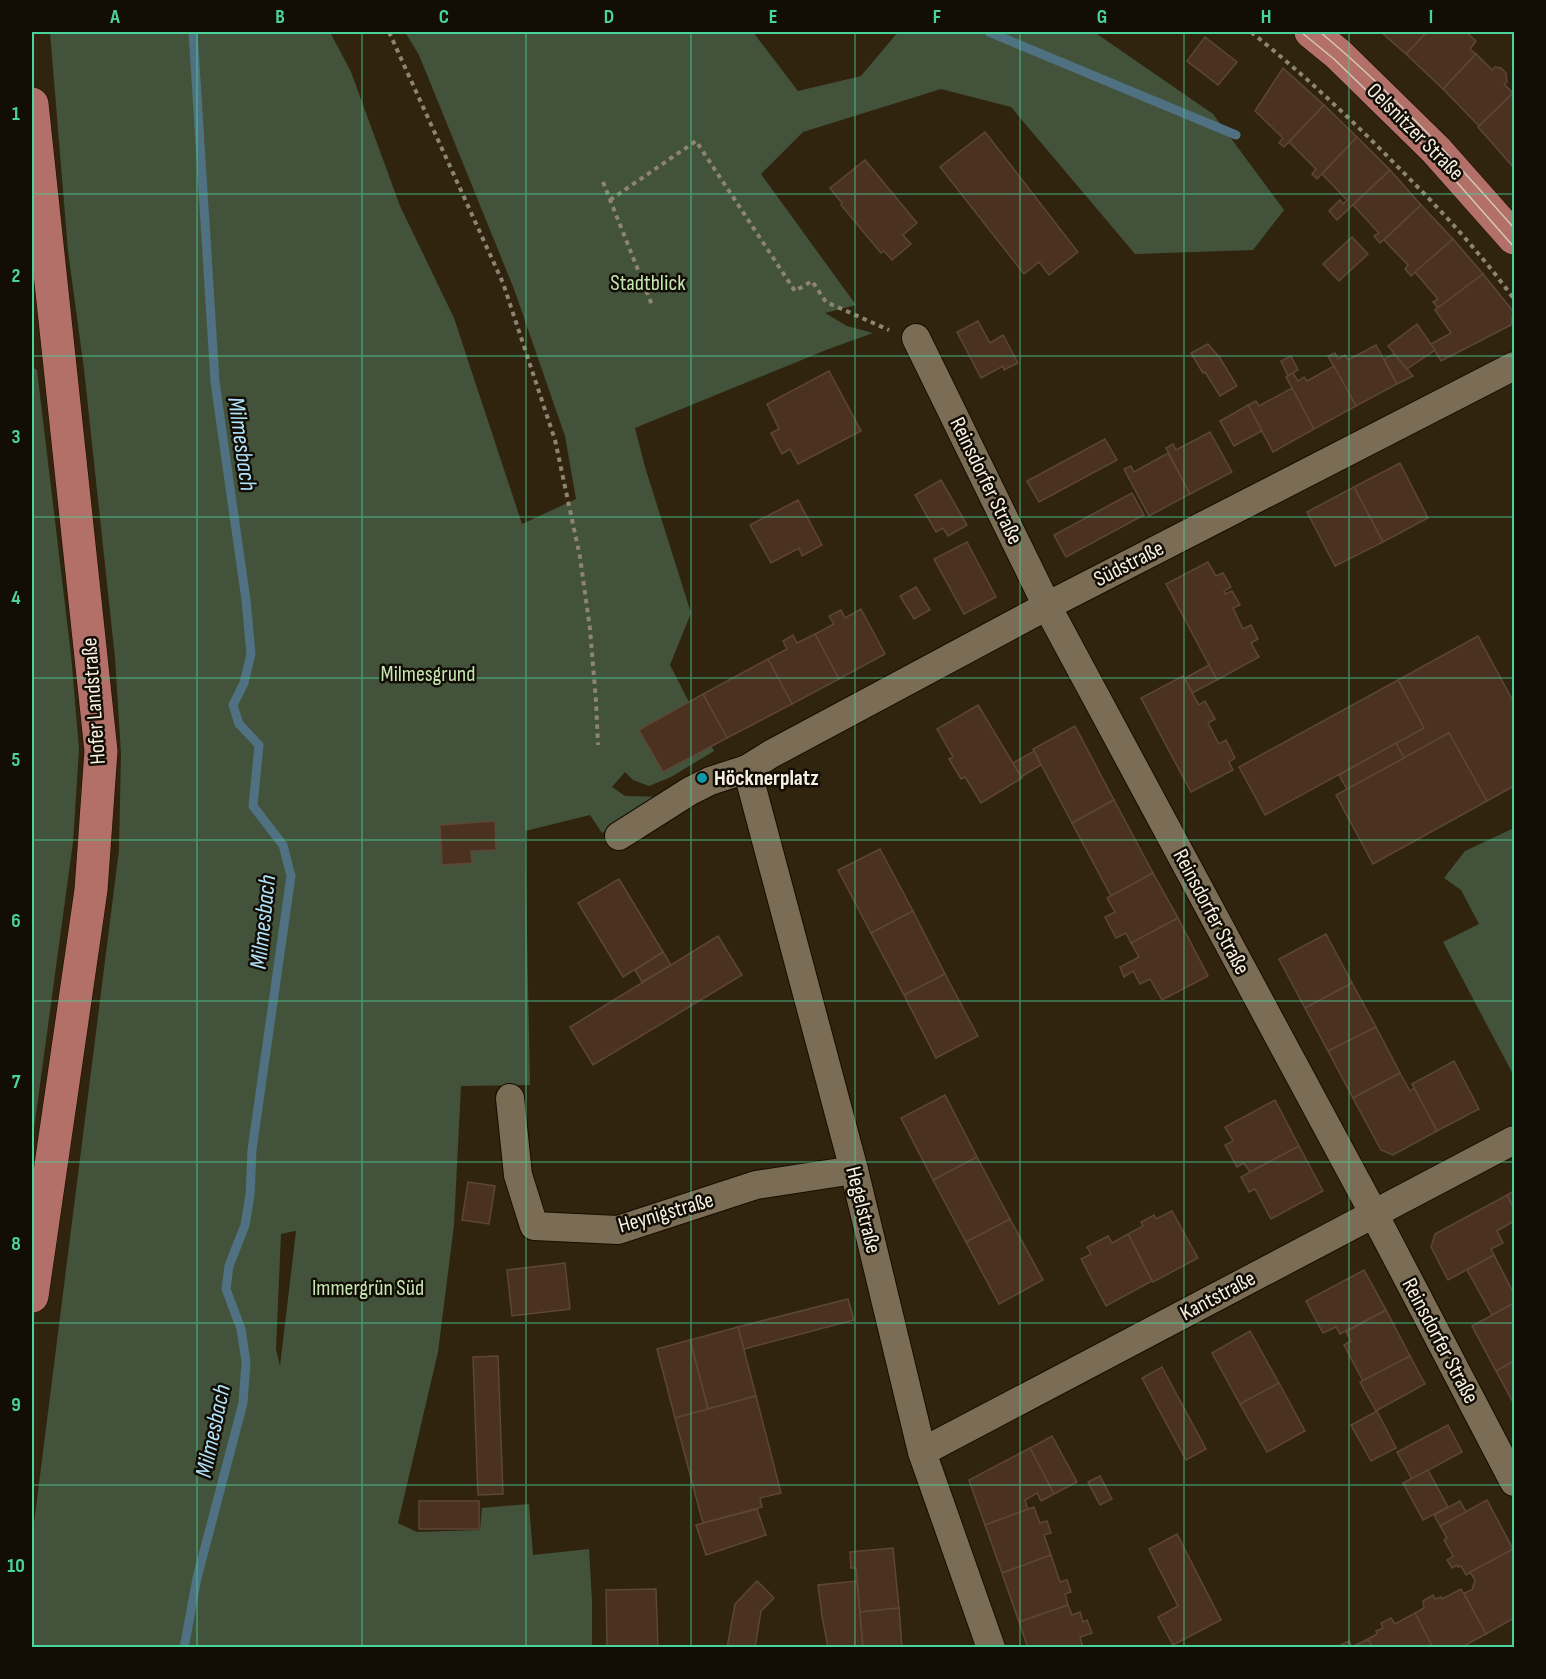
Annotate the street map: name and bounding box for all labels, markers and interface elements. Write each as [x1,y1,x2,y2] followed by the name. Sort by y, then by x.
[109,5,120,29] text: A
[275,5,285,29] text: B
[439,5,449,29] text: C
[604,5,614,29] text: D
[769,5,777,29] text: E
[933,5,941,29] text: F
[1097,5,1107,29] text: G
[1261,5,1271,29] text: H
[1429,5,1433,29] text: I
[1361,78,1469,186] street label: Oelsnitzer Straße
[12,102,20,126] text: 1
[12,264,20,288] text: 2
[610,270,686,297] park label: Stadtblick
[221,395,263,493] water label: Milmesbach
[944,413,1028,549] street label: Reinsdorfer Straße
[12,425,21,449] text: 3
[1089,535,1169,593] street label: Südstraße
[11,586,21,610] text: 4
[76,637,112,765] street label: Hofer Landstraße
[381,661,475,688] park label: Milmesgrund
[12,748,21,772] text: 5
[714,765,819,792] place label: Höcknerplatz
[695,771,709,785] marker: Höcknerplatz
[1167,845,1255,979] street label: Reinsdorfer Straße
[244,873,282,971] water label: Milmesbach
[11,909,21,933] text: 6
[12,1070,21,1094] text: 7
[839,1164,887,1256] street label: Hegelstraße
[615,1187,717,1239] street label: Heynigstraße
[11,1232,21,1256] text: 8
[1176,1265,1260,1327] street label: Kantstraße
[1396,1274,1484,1408] street label: Reinsdorfer Straße
[312,1275,424,1302] park label: Immergrün Süd
[189,1382,237,1480] water label: Milmesbach
[11,1393,21,1417] text: 9
[7,1554,25,1578] text: 10

